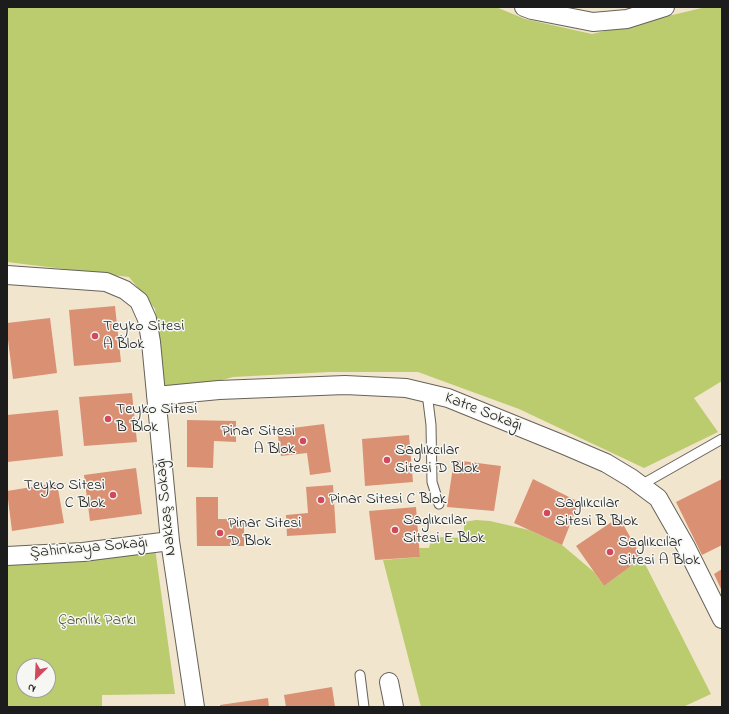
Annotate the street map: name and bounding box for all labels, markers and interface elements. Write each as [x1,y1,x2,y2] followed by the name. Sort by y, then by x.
[103,317,184,355] place label: Teyko Sitesi A Blok
[90,331,100,341] marker: Teyko Sitesi A Blok
[441,389,525,437] street label: Katre Sokağı
[116,400,197,438] place label: Teyko Sitesi B Blok
[103,414,113,424] marker: Teyko Sitesi B Blok
[222,422,295,460] place label: Pinar Sitesi A Blok
[298,436,308,446] marker: Pinar Sitesi A Blok
[395,441,479,479] place label: Saglıkcılar Sitesi D Blok
[382,455,392,465] marker: Saglıkcılar Sitesi D Blok
[152,457,182,557] street label: Nakkaş Sokağı
[24,476,105,514] place label: Teyko Sitesi C Blok
[108,490,118,500] marker: Teyko Sitesi C Blok
[329,490,447,510] place label: Pinar Sitesi C Blok
[555,494,638,532] place label: Saglıkcılar Sitesi B Blok
[316,495,326,505] marker: Pinar Sitesi C Blok
[542,508,552,518] marker: Saglıkcılar Sitesi B Blok
[403,511,485,549] place label: Saglıkcılar Sitesi E Blok
[228,514,301,552] place label: Pinar Sitesi D Blok
[390,525,400,535] marker: Saglıkcılar Sitesi E Blok
[215,528,225,538] marker: Pinar Sitesi D Blok
[618,533,700,571] place label: Saglıkcılar Sitesi A Blok
[29,534,149,564] street label: Şahinkaya Sokağı
[605,547,615,557] marker: Saglıkcılar Sitesi A Blok
[58,611,136,631] park label: Çamlık Parkı
[16,658,56,698] north arrow
[25,679,38,697] text: N

